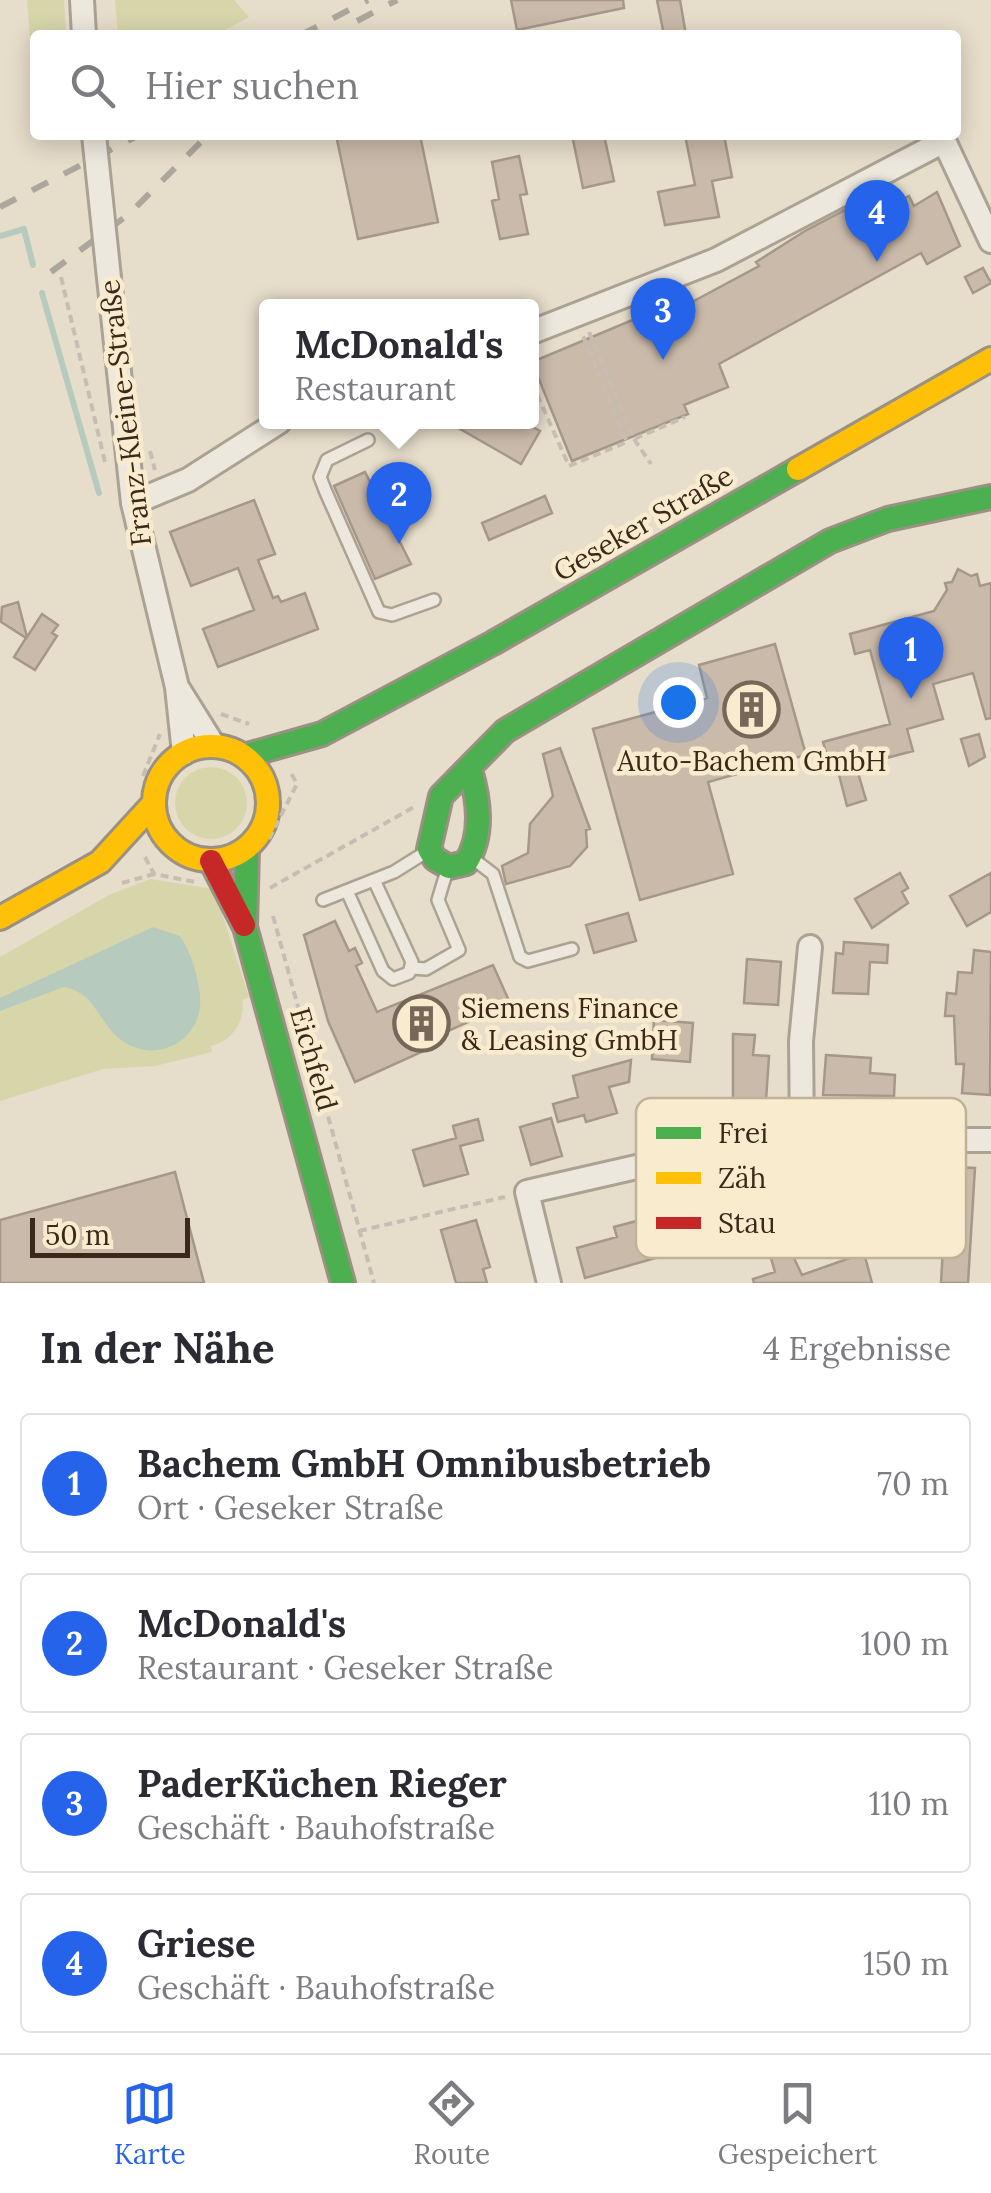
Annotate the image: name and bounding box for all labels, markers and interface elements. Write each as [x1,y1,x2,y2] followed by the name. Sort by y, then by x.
[30,30,961,140] search box
[65,58,120,113] icon: search
[145,61,359,109] text: Hier suchen
[844,180,910,262] pin: 4
[91,278,159,548] street label: Franz-Kleine-Straße
[630,278,696,360] pin: 3
[259,299,539,429] popup
[294,320,504,368] text: McDonald's
[294,368,456,409] text: Restaurant
[547,457,739,589] street label: Geseker Straße
[366,462,432,544] pin: 2
[878,616,944,699] pin: 1
[653,677,704,728] your location
[722,680,782,740] building icon: Auto-Bachem GmbH
[616,743,887,779] place label: Auto-Bachem GmbH
[461,990,679,1058] place label: Siemens Finance & Leasing GmbH
[392,994,452,1054] building icon: Siemens Finance & Leasing GmbH
[282,1003,346,1115] street label: Eichfeld
[636,1098,966,1258] legend
[718,1115,768,1151] text: Frei
[718,1160,766,1196] text: Zäh
[718,1205,776,1241] text: Stau
[30,1213,190,1258] scale bar
[45,1217,110,1253] text: 50 m
[40,1321,275,1375] text: In der Nähe
[763,1328,951,1369] text: 4 Ergebnisse
[137,1439,711,1487] text: Bachem GmbH Omnibusbetrieb
[68,1463,81,1504] text: 1
[877,1463,949,1504] text: 70 m
[137,1487,444,1528] text: Ort · Geseker Straße
[137,1599,346,1647] text: McDonald's
[66,1623,83,1664] text: 2
[861,1623,949,1664] text: 100 m
[137,1647,553,1688] text: Restaurant · Geseker Straße
[137,1759,507,1807] text: PaderKüchen Rieger
[66,1783,83,1824] text: 3
[869,1783,949,1824] text: 110 m
[137,1807,495,1848] text: Geschäft · Bauhofstraße
[137,1919,255,1967] text: Griese
[66,1943,83,1984] text: 4
[863,1943,949,1984] text: 150 m
[137,1967,495,2008] text: Geschäft · Bauhofstraße
[114,2076,186,2172] tab: Karte
[414,2076,490,2172] tab: Route
[718,2076,877,2172] tab: Gespeichert

